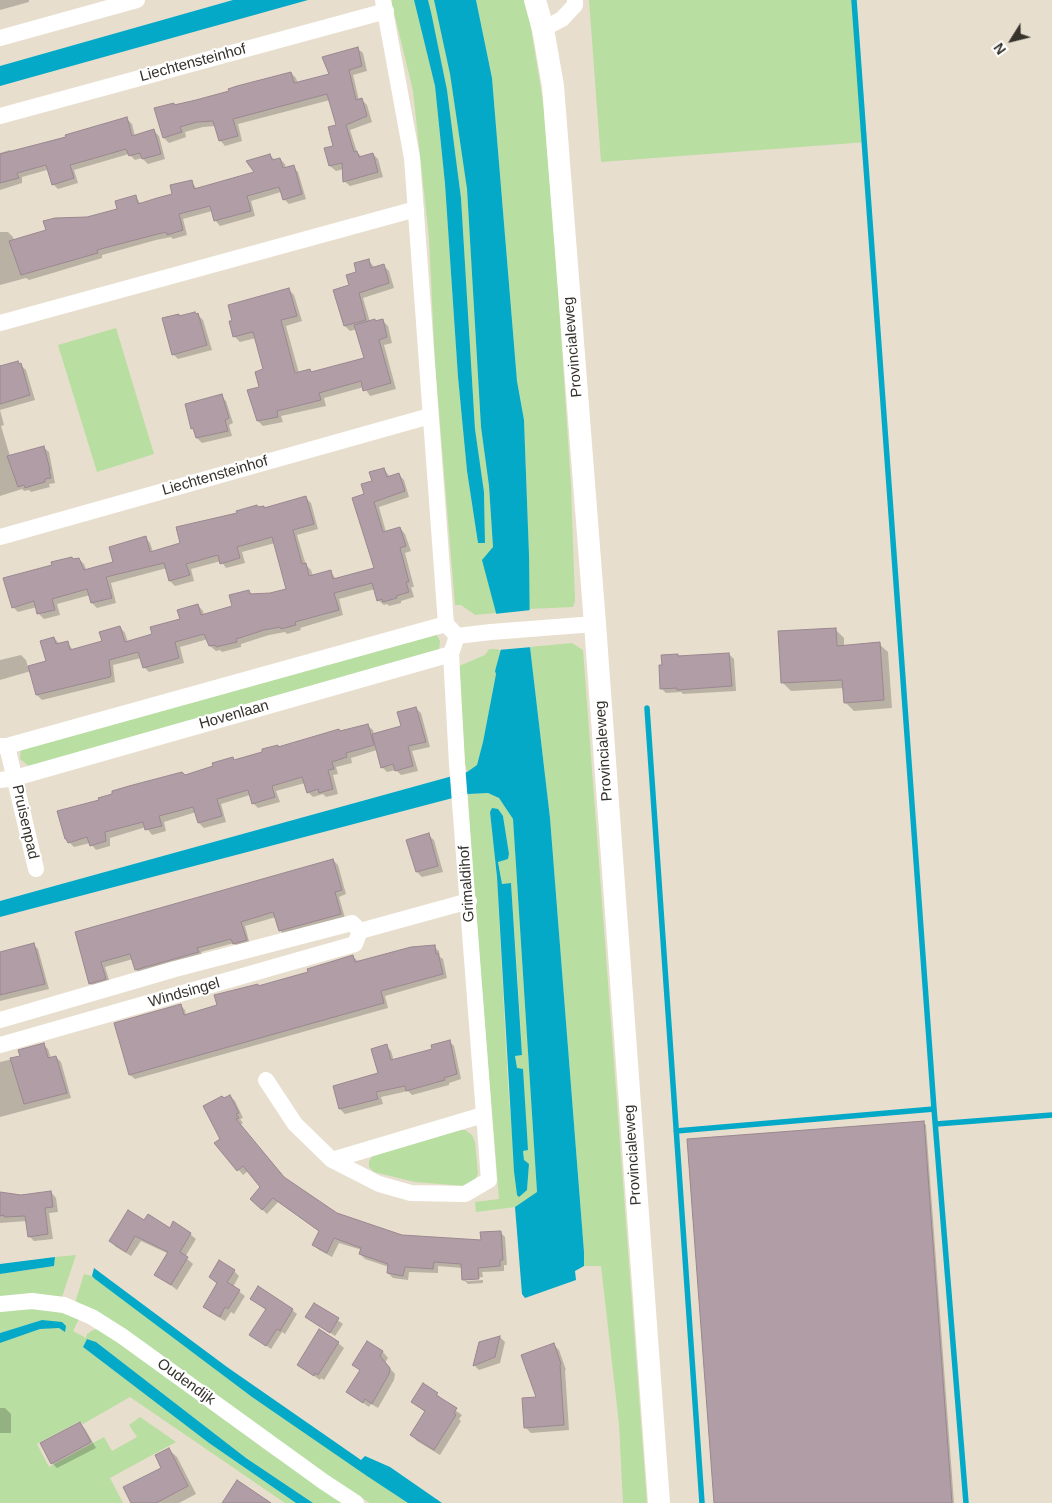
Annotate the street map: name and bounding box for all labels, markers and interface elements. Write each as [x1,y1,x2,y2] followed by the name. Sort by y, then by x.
[987,15,1037,65] north arrow
[138,40,248,86] street label: Liechtensteinhof
[990,40,1009,58] text: N
[560,296,586,398] street label: Provincialeweg
[160,452,270,500] street label: Liechtensteinhof
[197,696,271,734] street label: Hovenlaan
[592,700,616,802] street label: Provincialeweg
[8,783,42,861] street label: Pruisenpad
[455,845,479,923] street label: Grimaldihof
[146,974,222,1012] street label: Windsingel
[621,1104,645,1206] street label: Provincialeweg
[153,1355,219,1409] street label: Oudendijk

